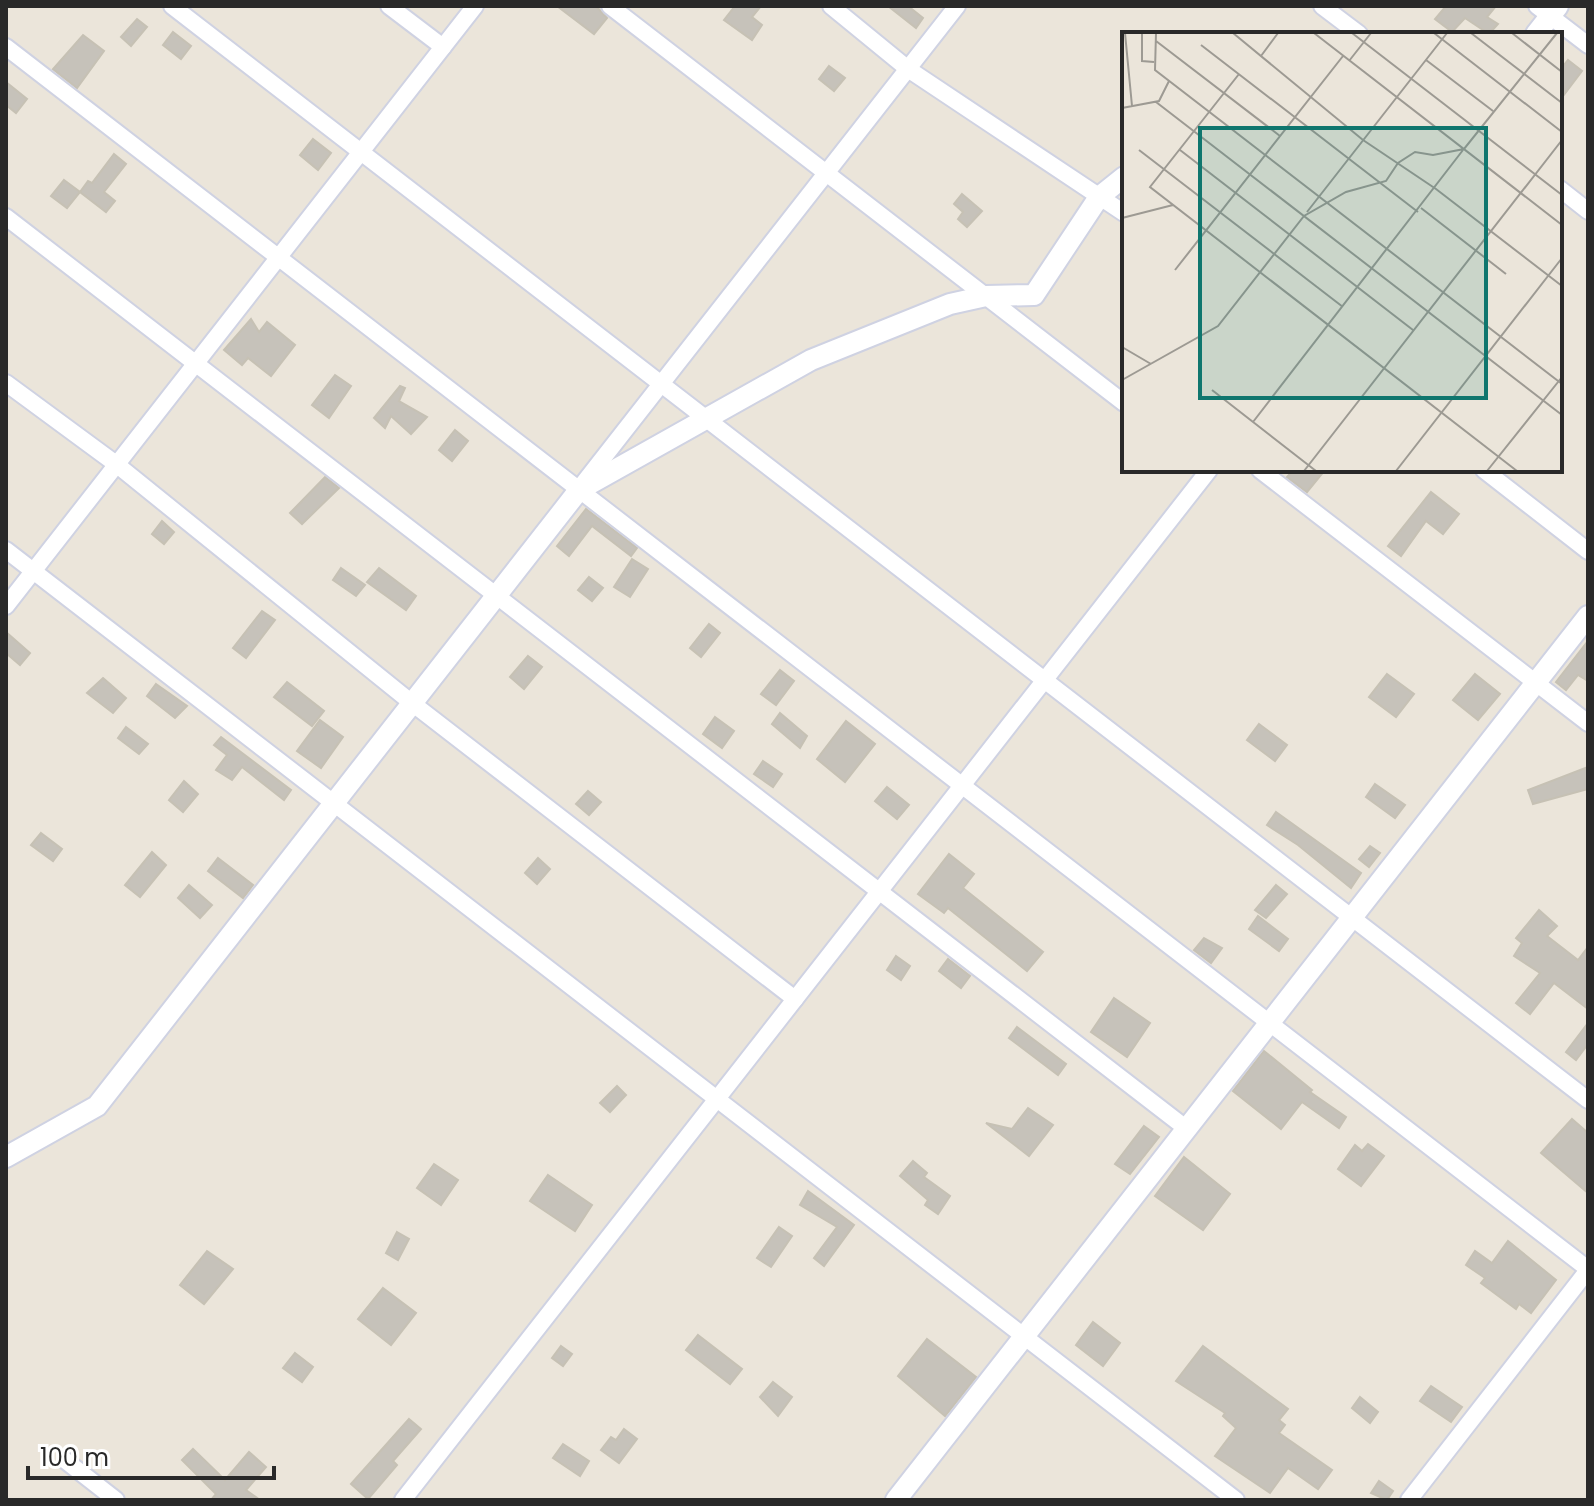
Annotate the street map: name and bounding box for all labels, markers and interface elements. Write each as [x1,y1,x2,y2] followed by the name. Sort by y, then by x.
[1122,32,1562,472] inset map
[28,1430,274,1480] scale bar
[40,1441,109,1474] text: 100 m

